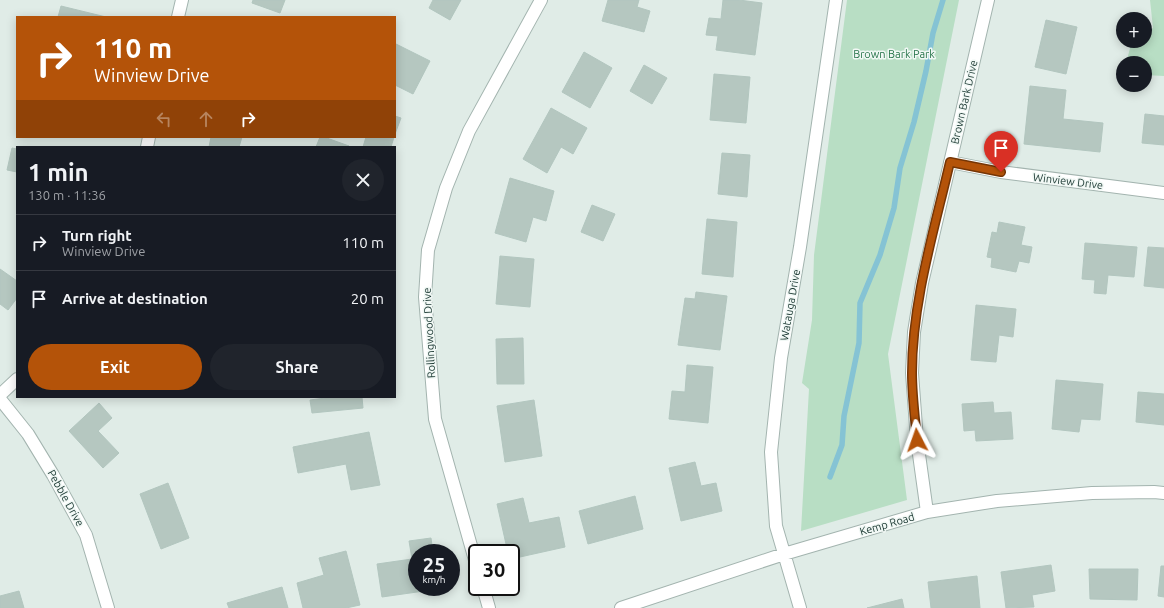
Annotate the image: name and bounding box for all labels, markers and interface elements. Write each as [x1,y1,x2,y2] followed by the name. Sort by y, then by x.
[1116,12,1152,92] map controls
[1116,12,1152,48] button: +
[28,32,80,84] icon: right
[94,32,172,63] text: 110 m
[853,48,935,60] park label: Brown Bark Park
[1116,56,1152,92] button: −
[949,59,979,145] street label: Brown Bark Drive
[94,65,209,85] text: Winview Drive
[153,108,175,130] icon: left
[195,108,217,130] icon: ahead
[237,108,259,130] icon: right
[984,131,1018,172] pin
[990,137,1012,159] icon: arrive
[28,159,89,186] text: 1 min
[342,159,384,201] button: close
[1032,171,1104,191] street label: Winview Drive
[28,188,106,202] text: 130 m · 11:36
[62,227,132,244] text: Turn right
[28,232,50,254] icon: right
[342,234,384,251] text: 110 m
[62,244,145,258] text: Winview Drive
[778,268,802,342] street label: Watauga Drive
[421,287,437,379] street label: Rollingwood Drive
[28,288,50,310] icon: arrive
[62,290,208,307] text: Arrive at destination
[351,290,384,307] text: 20 m
[28,344,202,390] button: Exit
[210,344,384,390] button: Share
[896,419,938,461] position arrow
[46,468,86,528] street label: Pebble Drive
[858,510,916,538] street label: Kemp Road
[468,544,520,596] speed limit sign: 30
[423,553,445,576] text: 25
[422,574,446,585] text: km/h

